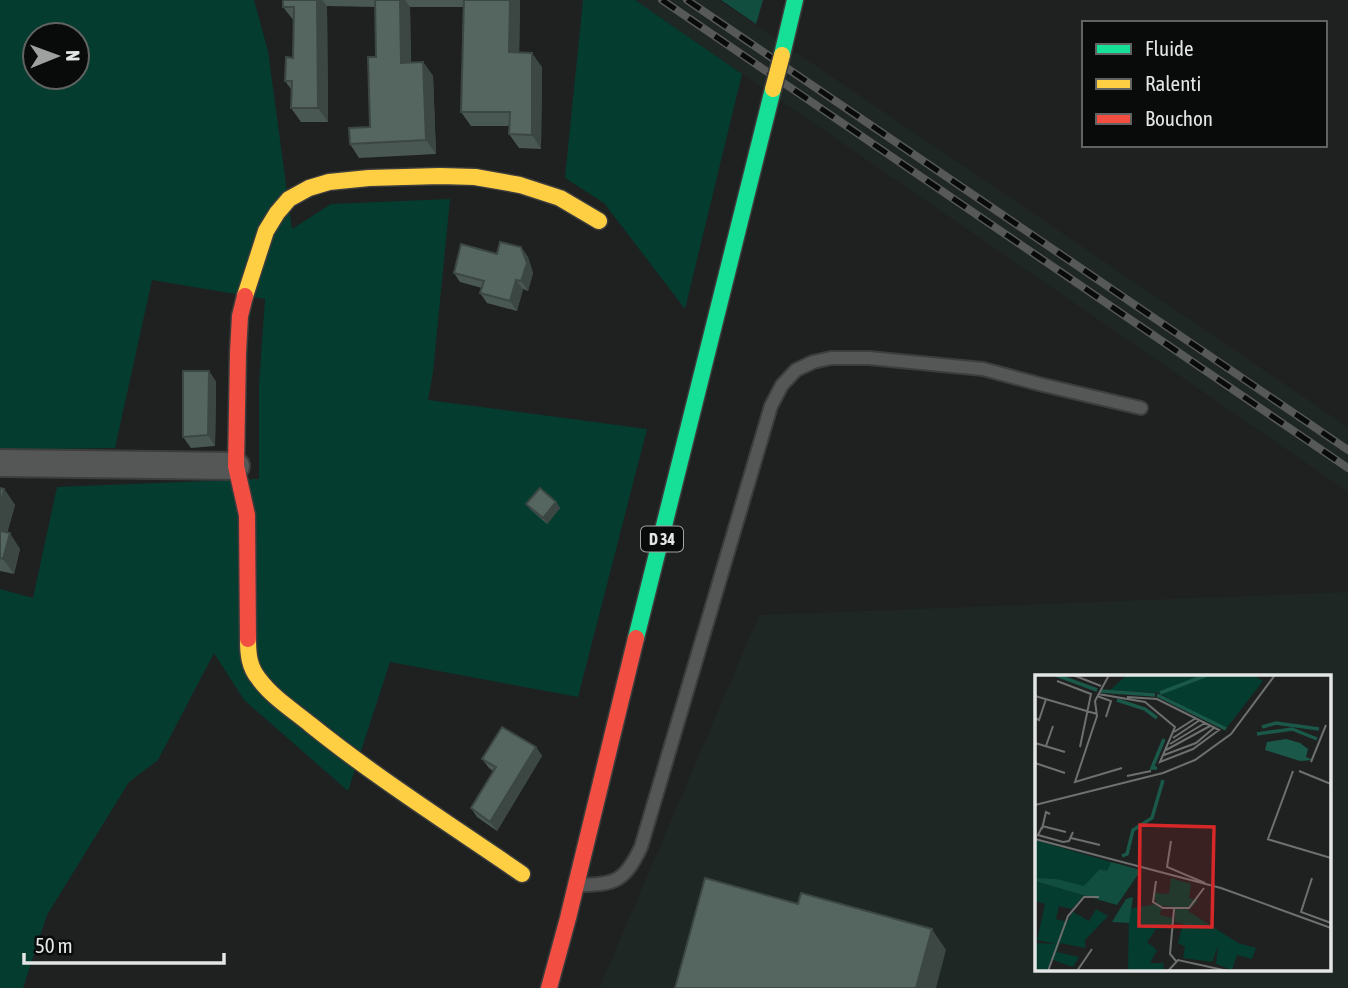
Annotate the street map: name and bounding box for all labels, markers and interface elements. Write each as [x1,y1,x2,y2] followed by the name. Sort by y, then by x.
[21,21,91,91] north arrow
[1082,21,1327,147] legend
[1145,36,1194,60] text: Fluide
[62,50,84,62] text: N
[1145,71,1201,95] text: Ralenti
[1145,106,1213,130] text: Bouchon
[641,526,683,552] road number: D 34
[1035,675,1330,970] inset map
[24,922,224,966] scale bar
[35,933,73,957] text: 50 m

